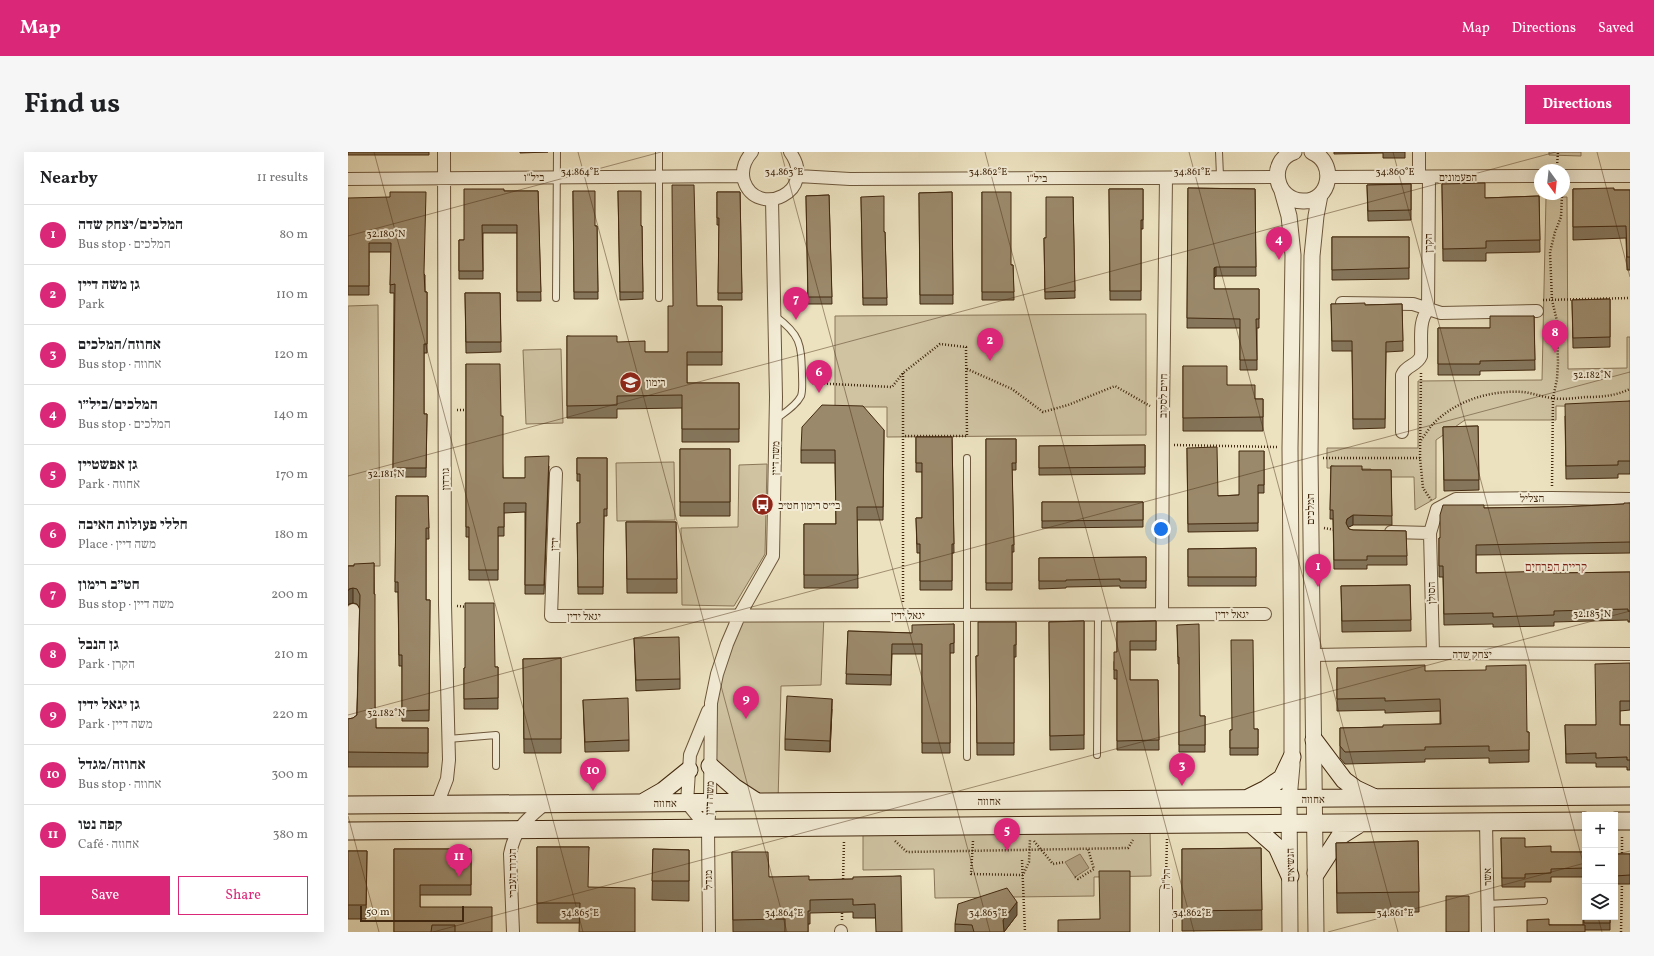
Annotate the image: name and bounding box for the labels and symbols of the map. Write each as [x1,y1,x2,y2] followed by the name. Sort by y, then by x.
[1534,164,1570,200] north arrow
[561,165,599,179] text: 34.864°E
[765,165,803,179] text: 34.863°E
[969,165,1007,179] text: 34.862°E
[1173,165,1211,179] text: 34.861°E
[1375,165,1415,179] text: 34.860°E
[524,171,544,186] street label: ביל"ו
[1439,171,1477,186] street label: הפעמונים
[1027,172,1047,187] street label: ביל"ו
[367,227,406,241] text: 32.180°N
[1266,227,1292,260] pin: 4
[1422,233,1437,253] street label: הקרן
[783,287,809,320] pin: 7
[1542,320,1568,353] pin: 8
[977,328,1003,361] pin: 2
[806,360,832,393] pin: 6
[1573,368,1612,382] text: 32.182°N
[618,369,644,395] school or university icon: רימון
[1157,374,1172,418] street label: חיים לסקוב
[646,376,666,391] place label: רימון
[769,441,784,475] street label: משה דיין
[368,467,405,481] text: 32.181°N
[439,467,454,490] street label: גורדון
[749,492,775,518] bus stop icon: בי״ס רימון חט״ב
[1520,492,1545,507] street label: הצליל
[1304,493,1319,525] street label: המלכים
[778,499,840,514] place label: בי״ס רימון חט״ב
[1151,519,1171,539] your location
[548,537,563,551] street label: ידין
[1305,554,1331,587] pin: 1
[1525,560,1587,576] district label: קריית הפרחים
[1425,582,1440,604] street label: הסולן
[1573,607,1612,621] text: 32.183°N
[1215,608,1249,623] street label: יגאל ידין
[891,609,925,624] street label: יגאל ידין
[567,610,601,625] street label: יגאל ידין
[1452,648,1492,663] street label: יצחק שדה
[733,686,759,719] pin: 9
[367,706,406,720] text: 32.182°N
[1169,753,1195,786] pin: 3
[580,758,606,791] pin: 10
[702,781,719,815] street label: משה דיין
[1301,793,1325,808] street label: אחוזה
[977,795,1001,810] street label: אחוזה
[653,797,677,812] street label: אחוזה
[994,818,1020,851] pin: 5
[446,844,472,877] pin: 11
[506,848,521,898] street label: הגדוד העברי
[1284,848,1299,882] street label: הנשיאים
[1160,868,1175,890] street label: הל"ה
[1481,868,1496,886] street label: אשר
[702,870,717,890] street label: מגדל
[360,904,464,923] scale bar
[561,906,599,920] text: 34.865°E
[765,906,803,920] text: 34.864°E
[969,906,1007,920] text: 34.863°E
[1173,906,1211,920] text: 34.862°E
[1376,906,1414,920] text: 34.861°E

